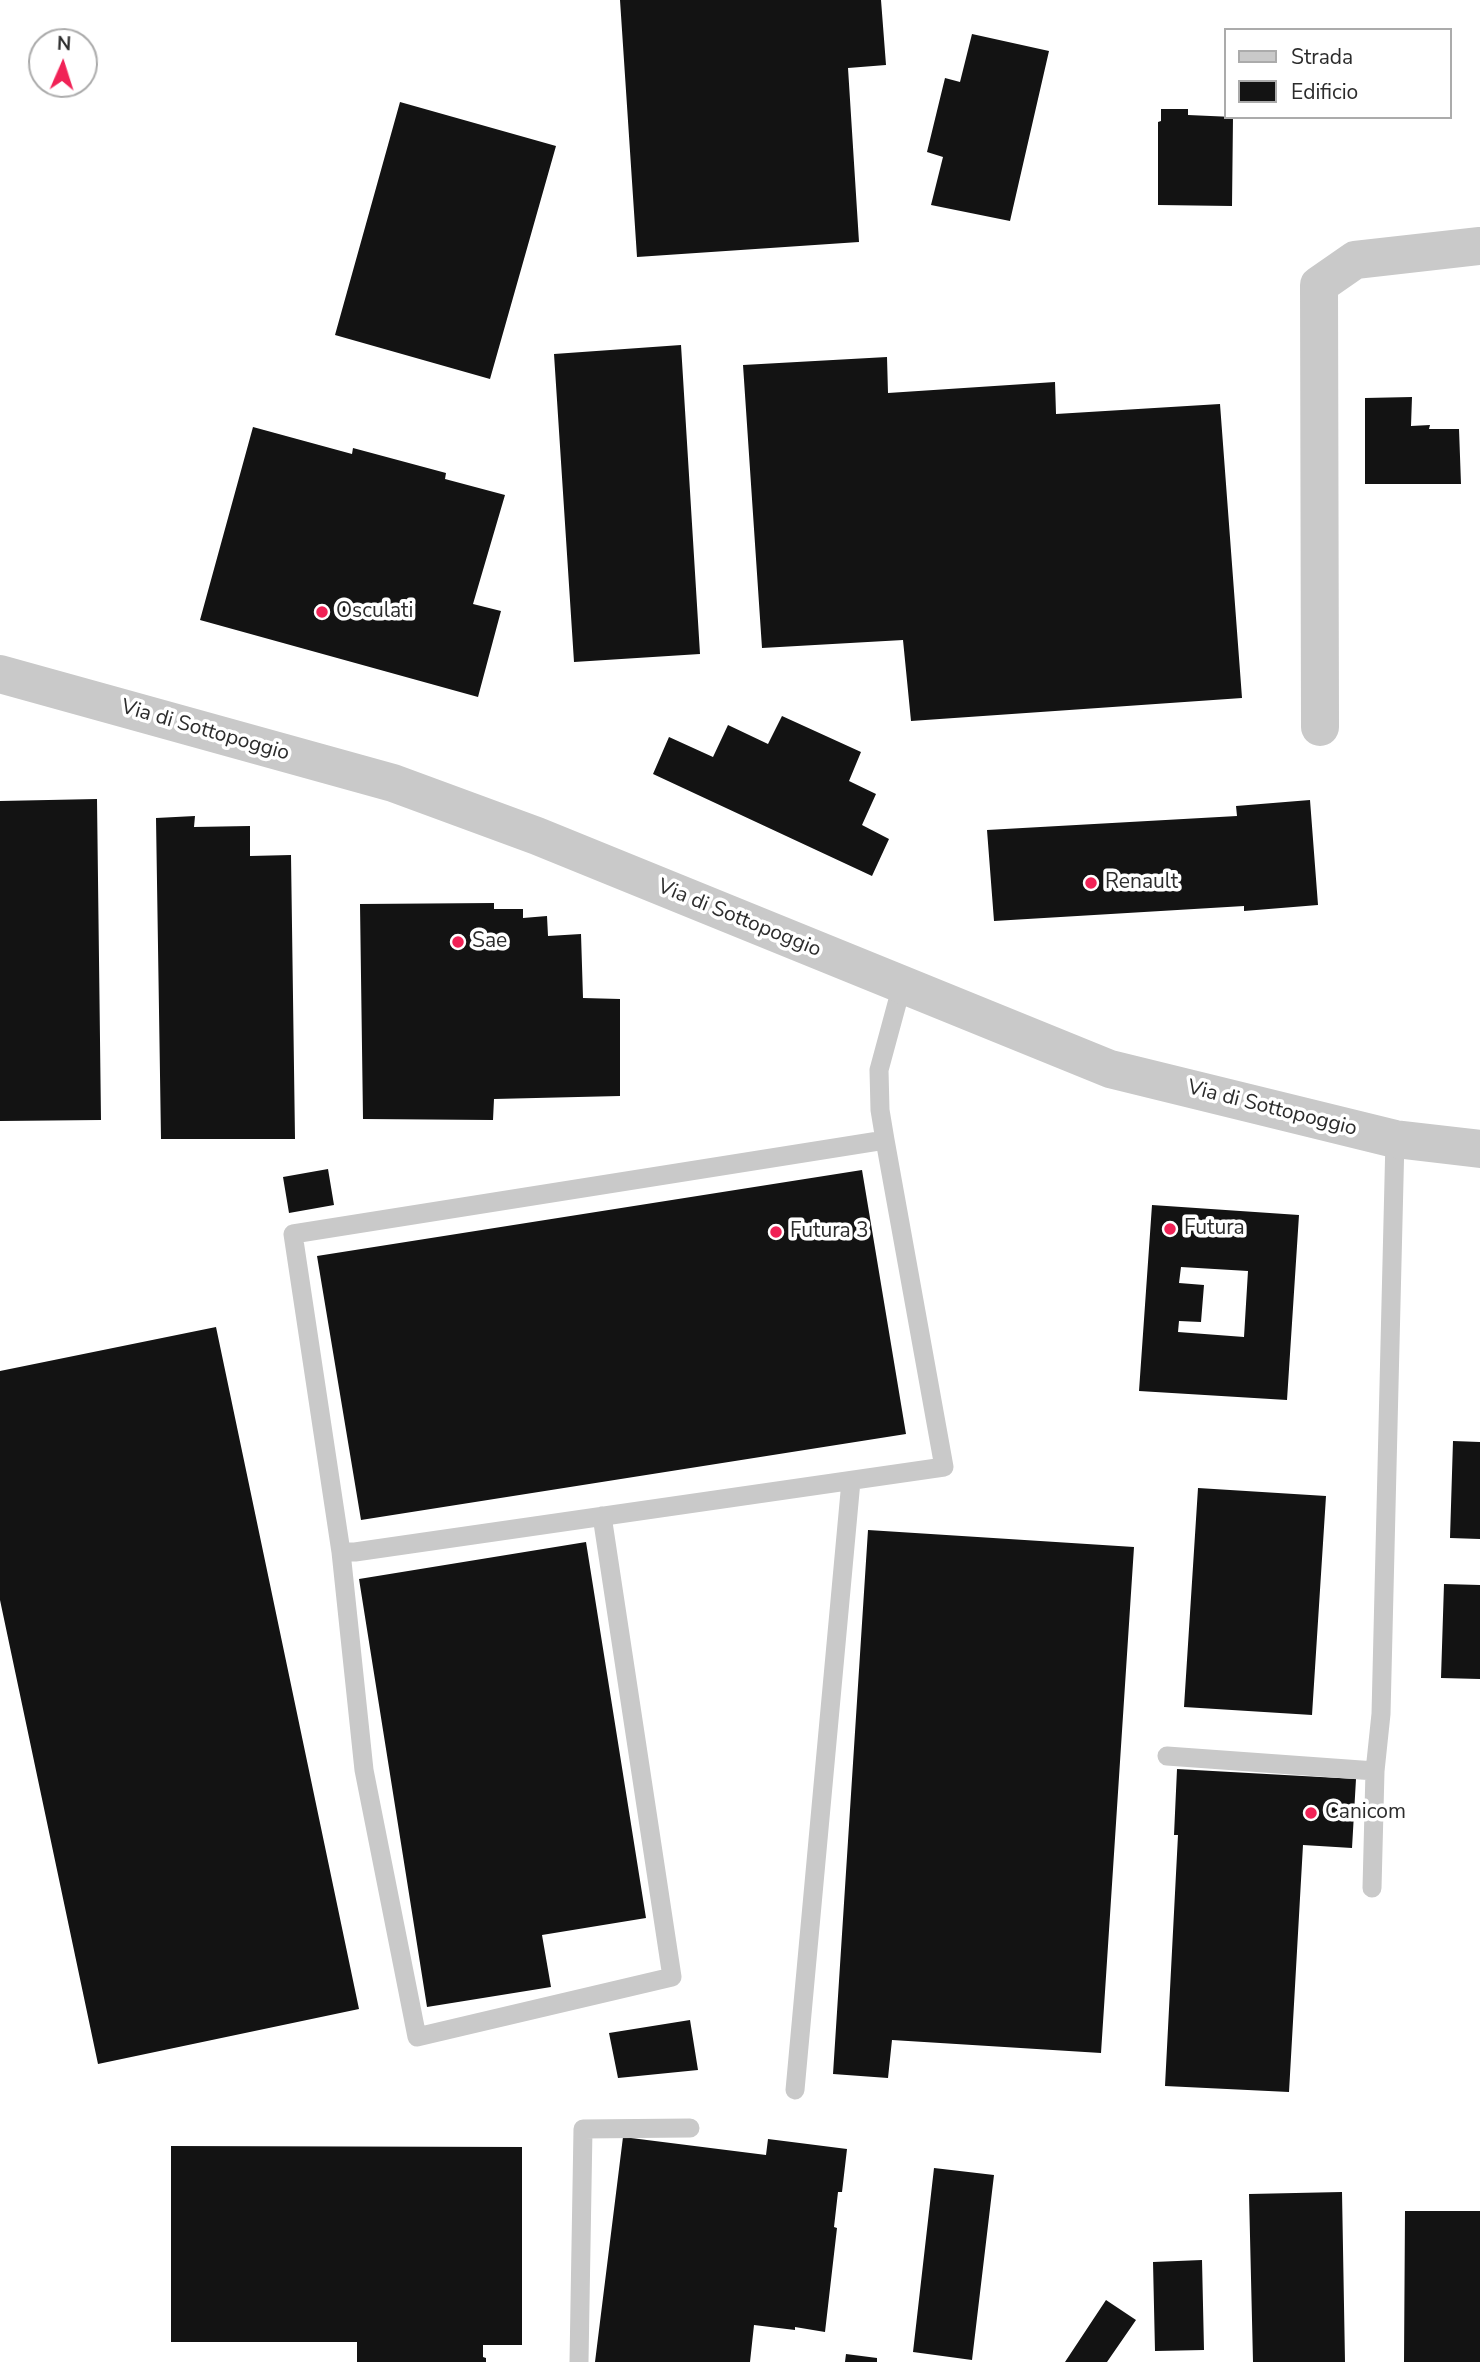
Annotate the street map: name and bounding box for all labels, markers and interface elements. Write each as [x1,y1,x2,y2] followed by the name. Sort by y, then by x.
[28,28,98,98] north arrow
[1224,28,1452,119] legend
[56,31,72,57] text: N
[1291,43,1353,71] text: Strada
[1291,78,1358,106] text: Edificio
[336,599,413,625] place label: Osculati
[314,604,330,620] marker: Osculati
[118,695,292,767] street label: Via di Sottopoggio
[1105,870,1178,896] place label: Renault
[654,875,824,963] street label: Via di Sottopoggio
[1083,875,1099,891] marker: Renault
[472,929,507,955] place label: Sae
[450,934,466,950] marker: Sae
[1185,1076,1359,1142] street label: Via di Sottopoggio
[1184,1216,1245,1242] place label: Futura
[790,1219,869,1245] place label: Futura 3
[1162,1221,1178,1237] marker: Futura
[768,1224,784,1240] marker: Futura 3
[1325,1800,1406,1826] place label: Canicom
[1303,1805,1319,1821] marker: Canicom

